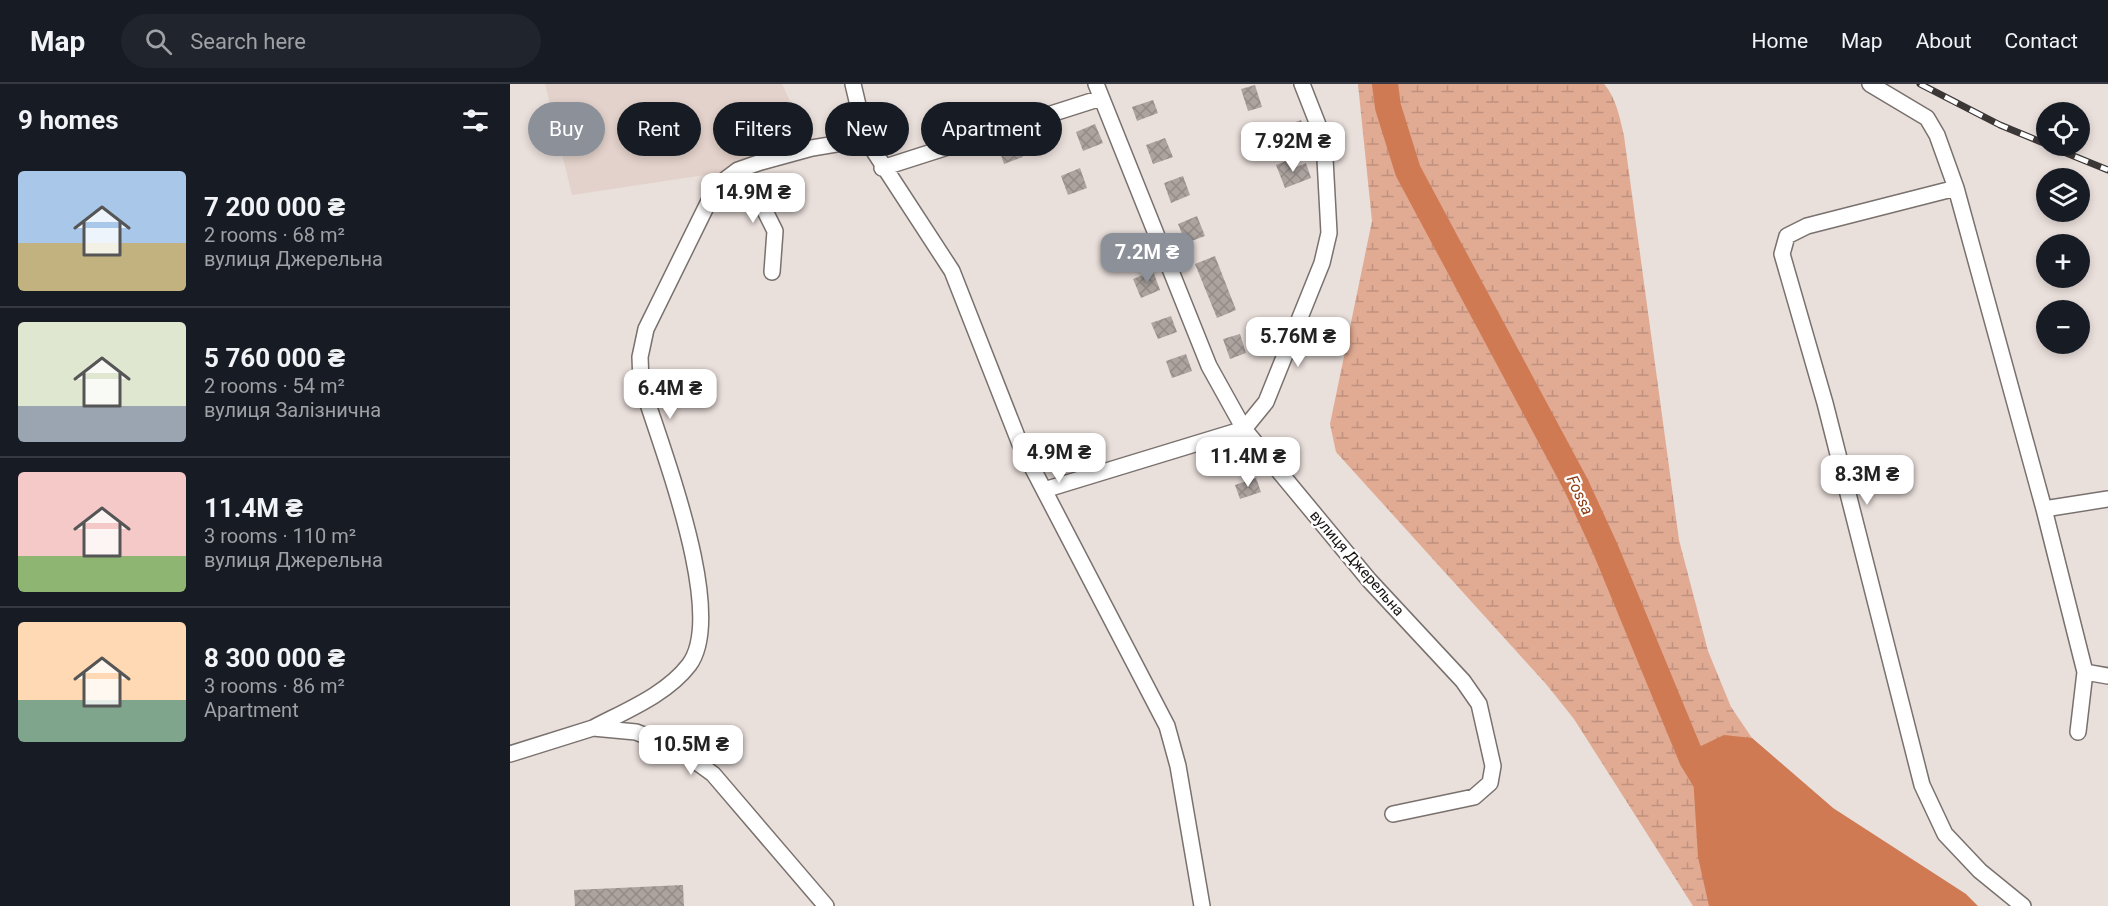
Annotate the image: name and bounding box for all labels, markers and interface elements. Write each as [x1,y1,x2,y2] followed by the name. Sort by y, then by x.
[121,14,541,68] search box
[30,25,85,58] text: Map
[142,25,175,58] icon: search
[190,29,306,54] text: Search here
[1752,29,1808,53] text: Home
[1841,29,1883,53] text: Map
[1916,29,1972,53] text: About
[2005,29,2078,53] text: Contact
[528,102,605,156] chip: Buy
[617,102,701,156] chip: Rent
[713,102,813,156] chip: Filters
[825,102,909,156] chip: New
[921,102,1062,156] chip: Apartment
[2036,102,2090,354] map controls
[2036,102,2090,156] button: locate
[459,104,492,137] icon: filters
[18,105,119,135] text: 9 homes
[1238,122,1348,173] pin: 7.92M ₴
[1255,129,1331,153] text: 7.92M ₴
[2036,168,2090,222] button: layers
[698,173,808,224] pin: 14.9M ₴
[715,180,791,204] text: 14.9M ₴
[204,192,345,222] text: 7 200 000 ₴
[66,195,138,267] icon: home
[204,223,345,247] text: 2 rooms · 68 m²
[1098,233,1196,284] pin: 7.2M ₴
[2036,234,2090,288] button: +
[1115,240,1179,264] text: 7.2M ₴
[204,247,383,271] text: вулиця Джерельна
[2036,300,2090,354] button: −
[1243,317,1353,368] pin: 5.76M ₴
[1260,324,1336,348] text: 5.76M ₴
[204,343,345,373] text: 5 760 000 ₴
[66,346,138,418] icon: home
[621,369,719,420] pin: 6.4M ₴
[204,374,345,398] text: 2 rooms · 54 m²
[638,376,702,400] text: 6.4M ₴
[204,398,381,422] text: вулиця Залізнична
[1010,433,1108,484] pin: 4.9M ₴
[1193,437,1303,488] pin: 11.4M ₴
[1027,440,1091,464] text: 4.9M ₴
[1210,444,1286,468] text: 11.4M ₴
[1818,455,1916,506] pin: 8.3M ₴
[1835,462,1899,486] text: 8.3M ₴
[1563,472,1597,518] water label: Fossa
[204,493,303,523] text: 11.4M ₴
[66,496,138,568] icon: home
[1306,506,1408,620] street label: вулиця Джерельна
[204,524,356,548] text: 3 rooms · 110 m²
[204,548,383,572] text: вулиця Джерельна
[204,643,345,673] text: 8 300 000 ₴
[66,646,138,718] icon: home
[204,674,345,698] text: 3 rooms · 86 m²
[204,698,299,722] text: Apartment
[636,725,746,776] pin: 10.5M ₴
[653,732,729,756] text: 10.5M ₴

